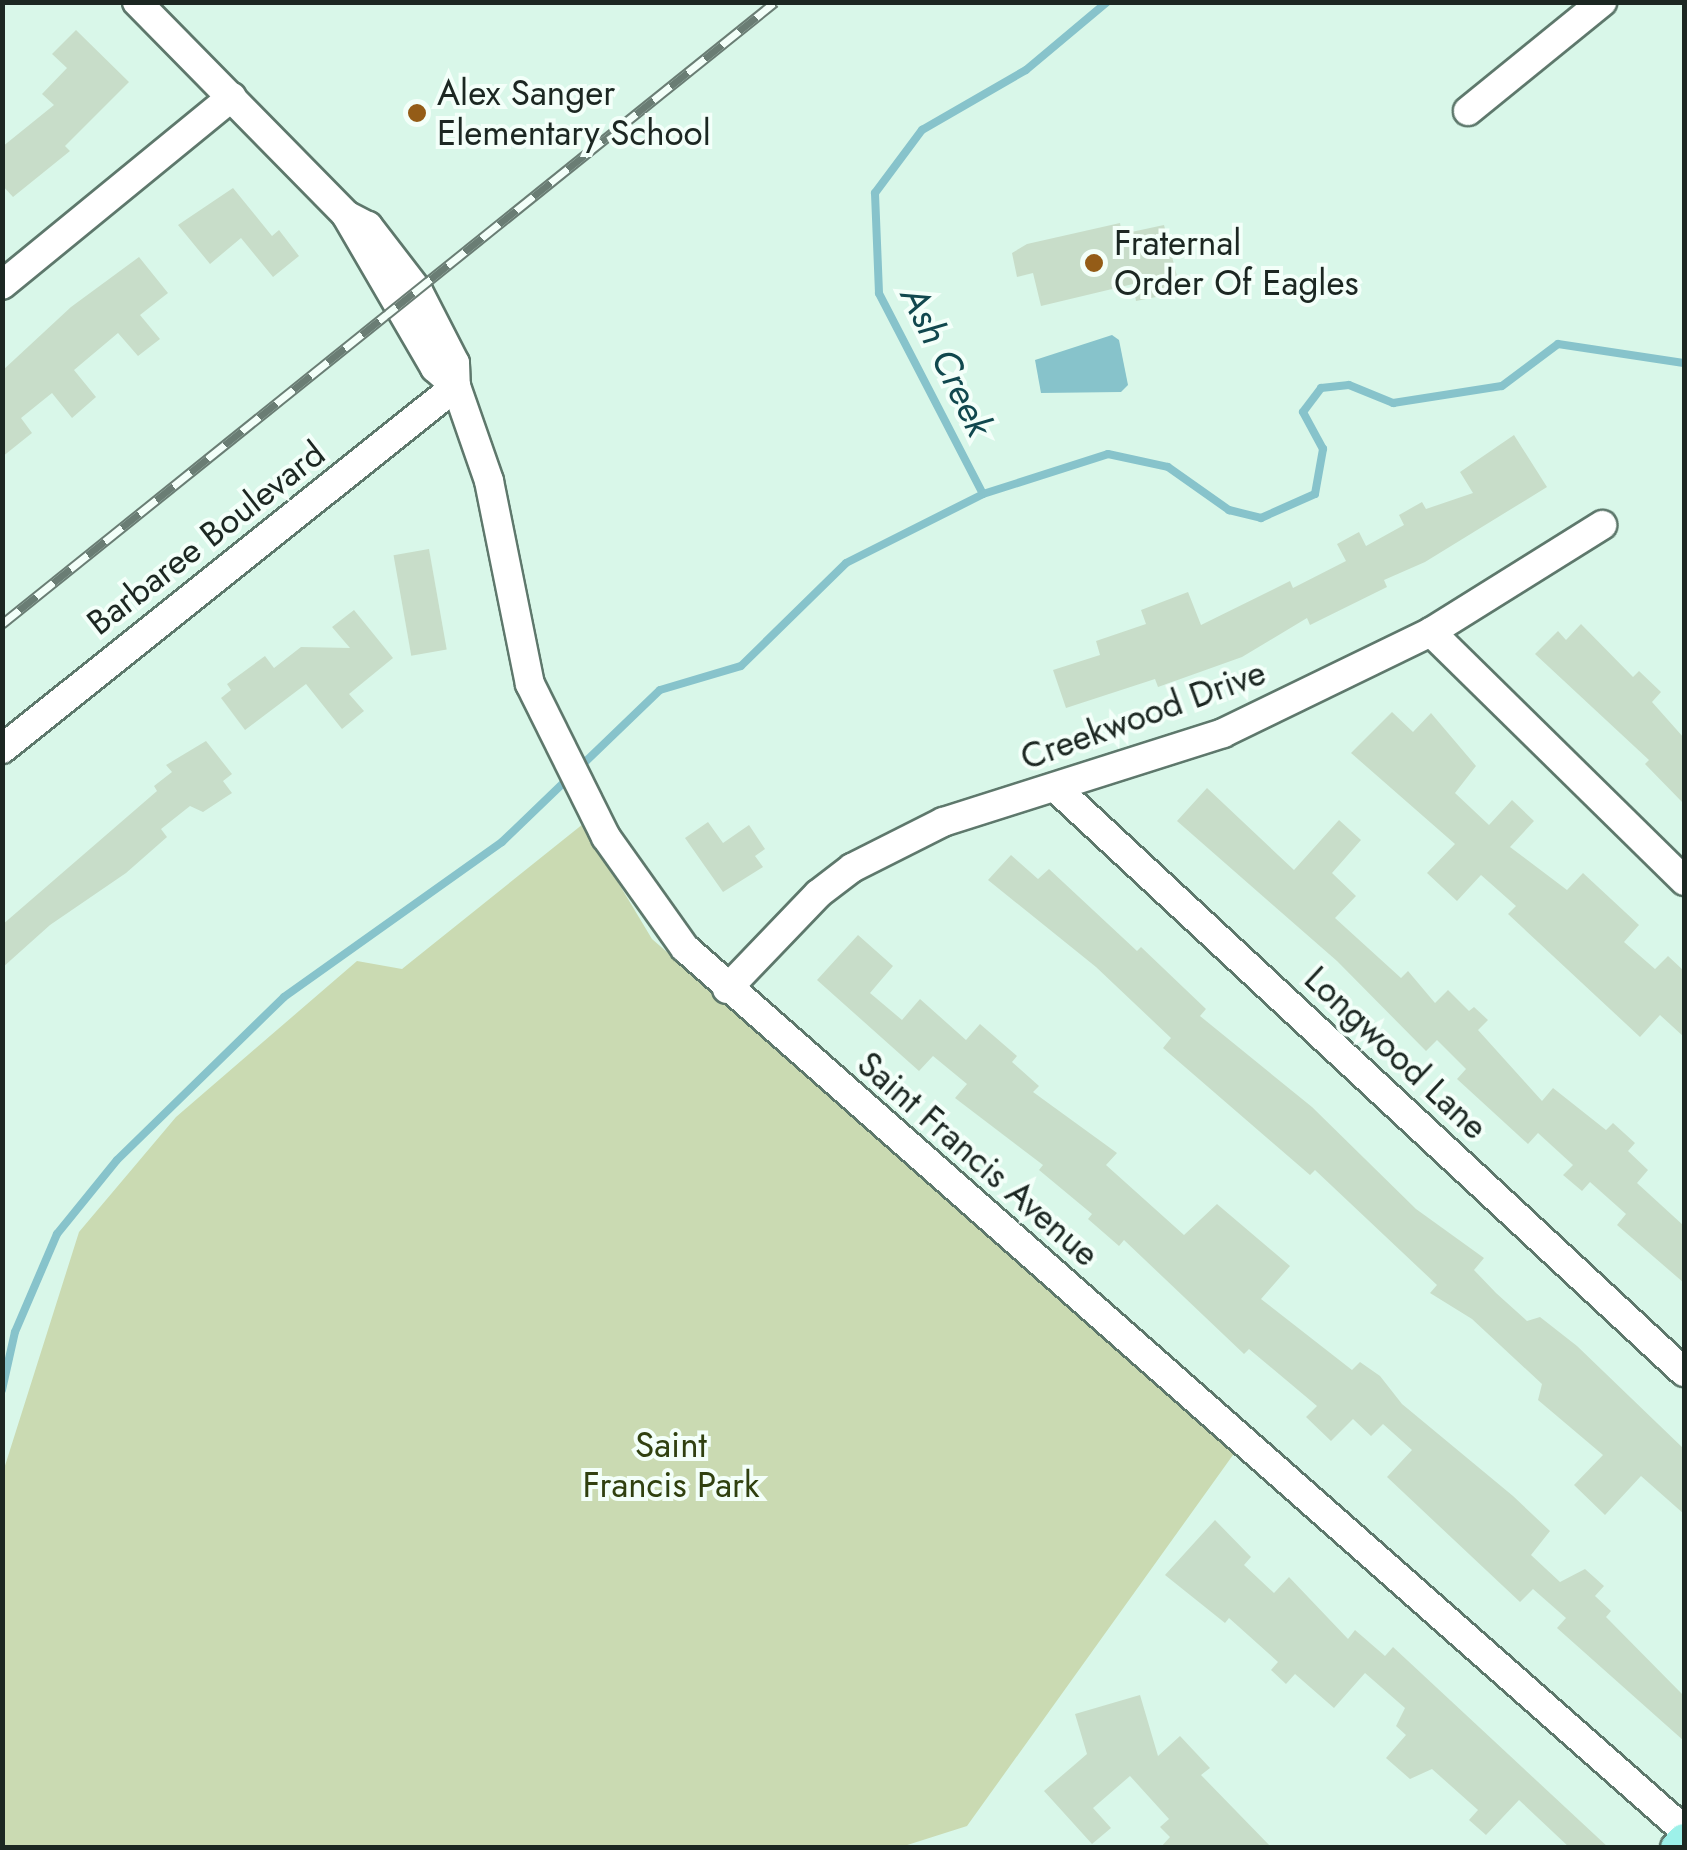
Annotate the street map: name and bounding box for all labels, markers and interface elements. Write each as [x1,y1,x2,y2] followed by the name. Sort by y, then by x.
[437,72,711,154] place label: Alex Sanger Elementary School
[406,102,428,124] marker: Alex Sanger Elementary School
[1114,222,1359,304] place label: Fraternal Order Of Eagles
[1083,252,1105,274] marker: Fraternal Order Of Eagles
[891,278,1003,444] water label: Ash Creek
[79,432,333,644] street label: Barbaree Boulevard
[1015,651,1271,779] street label: Creekwood Drive
[1296,958,1496,1148] street label: Longwood Lane
[849,1043,1107,1275] street label: Saint Francis Avenue
[583,1424,759,1506] park label: Saint Francis Park

